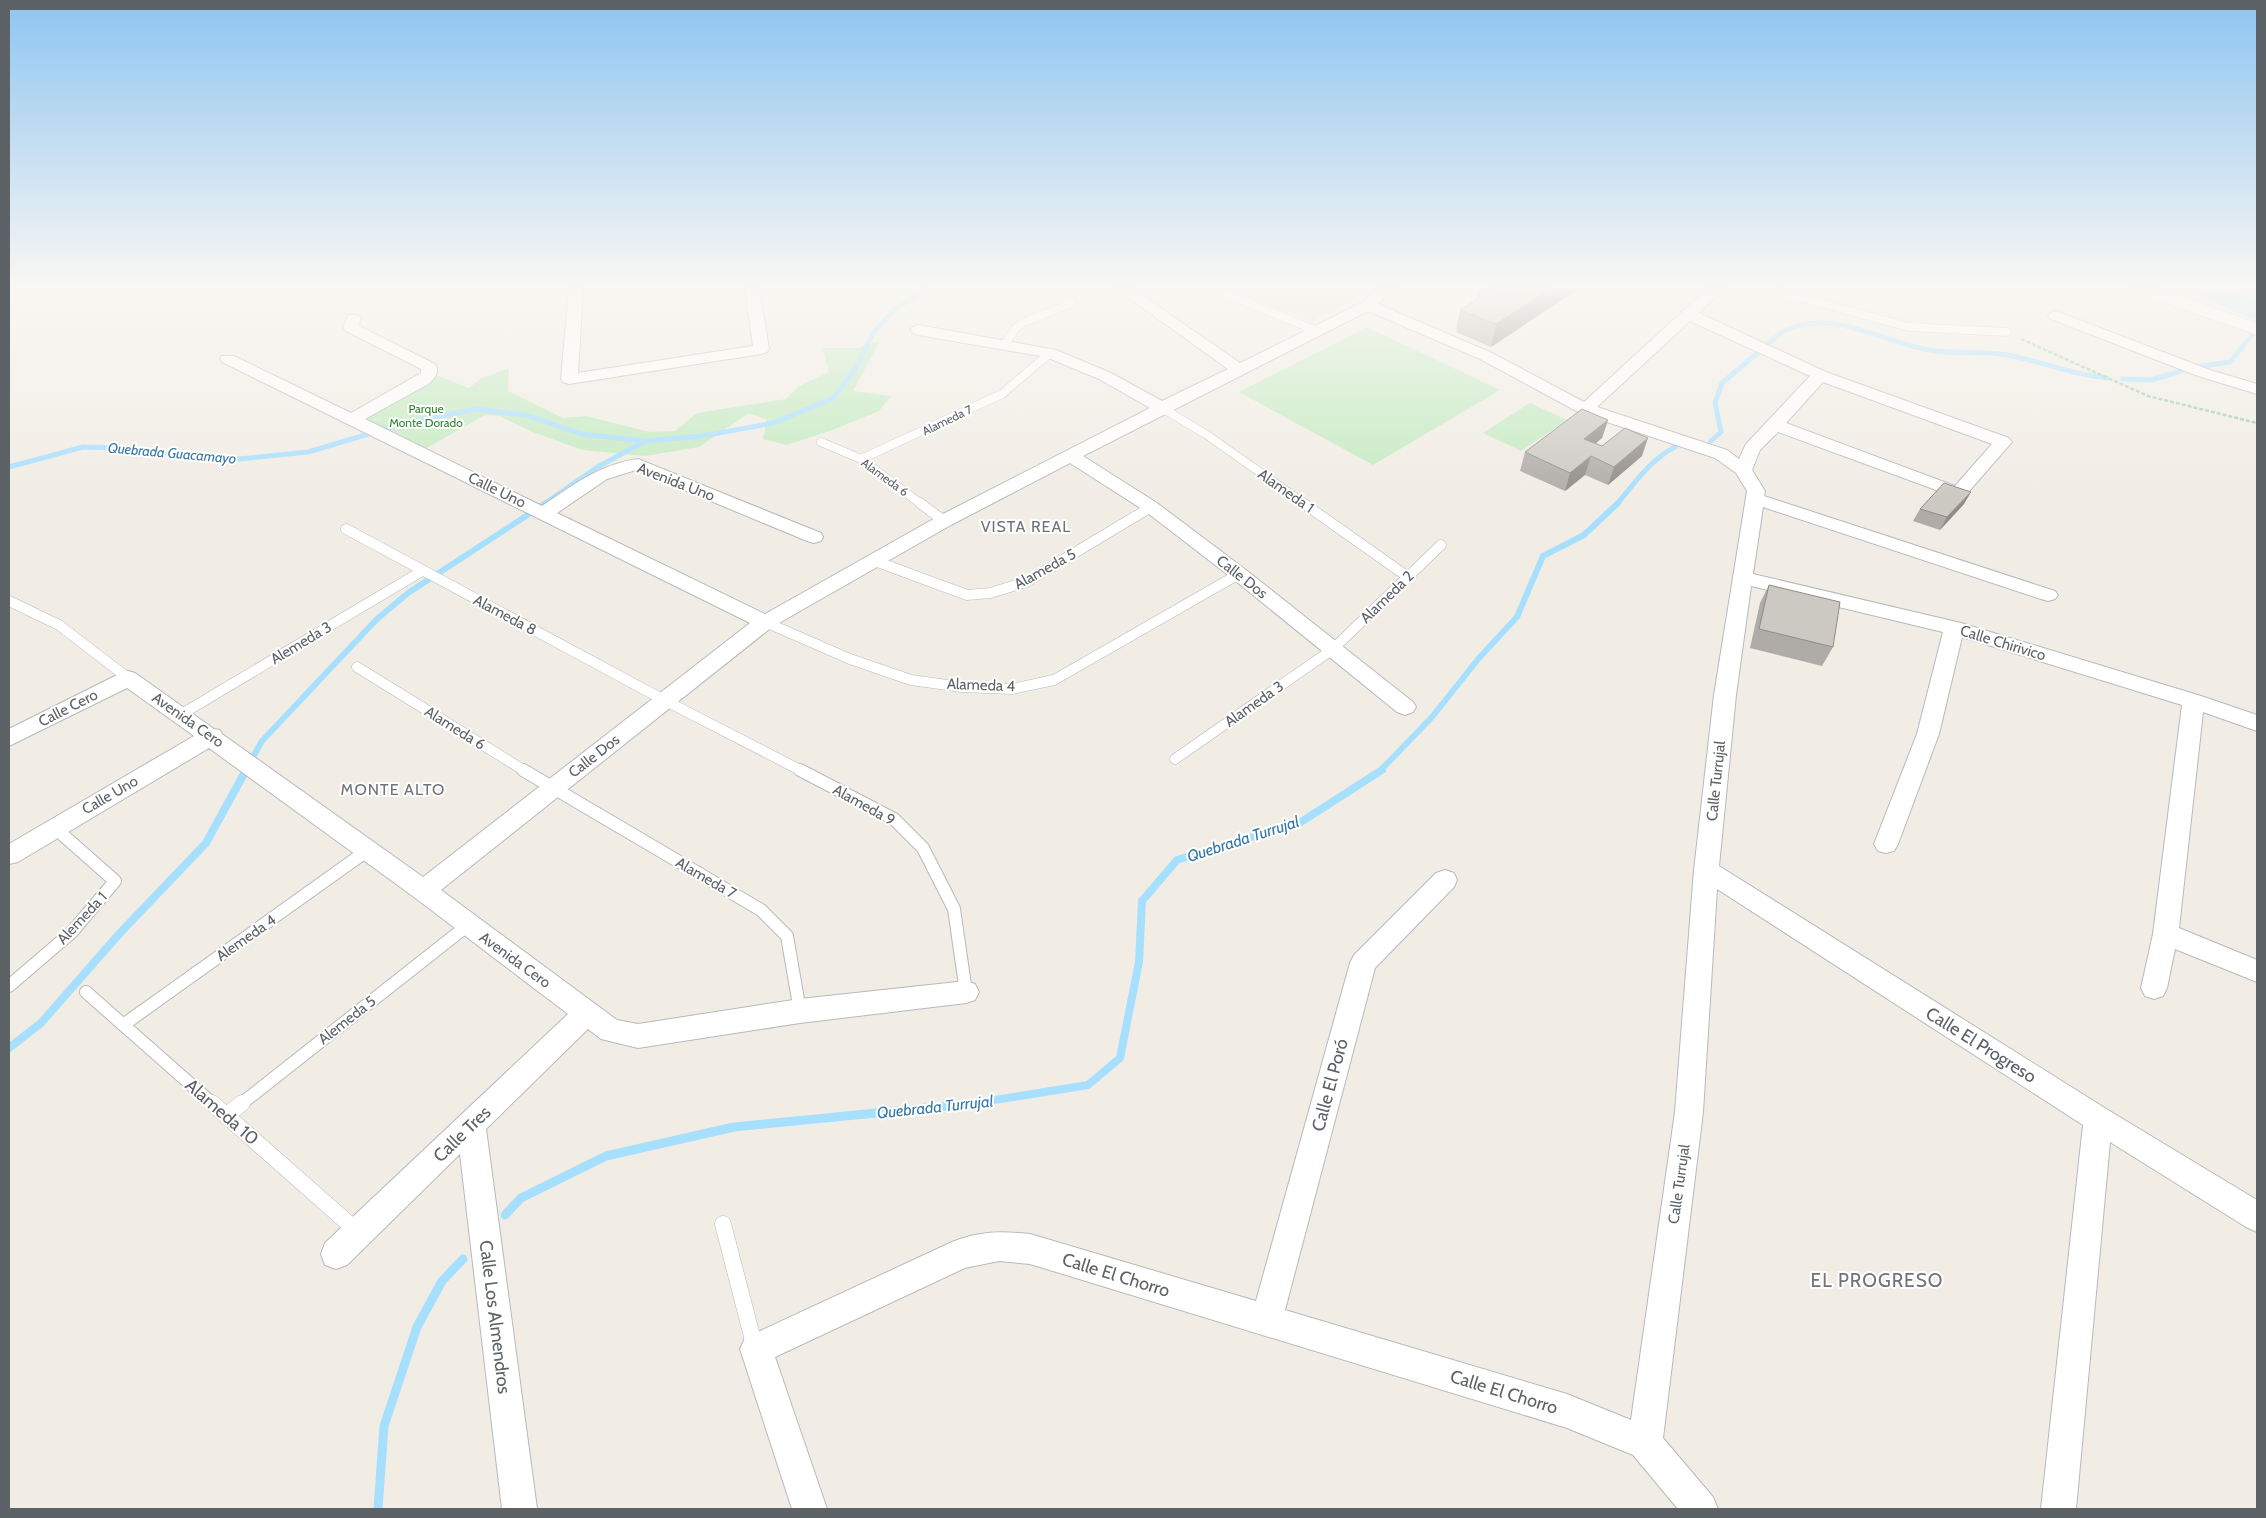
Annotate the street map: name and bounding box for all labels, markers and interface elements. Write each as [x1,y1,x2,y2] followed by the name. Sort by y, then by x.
[389,401,463,430] park label: Parque Monte Dorado
[920,401,974,439] street label: Alameda 7
[107,438,237,468] water label: Quebrada Guacamayo
[859,455,912,499] street label: Alameda 6
[635,459,717,505] street label: Avenida Uno
[1254,465,1318,517] street label: Alameda 1
[465,468,529,512] street label: Calle Uno
[981,517,1071,536] district label: VISTA REAL
[1011,545,1079,593] street label: Alameda 5
[1213,552,1271,602] street label: Calle Dos
[1356,567,1418,627] street label: Alameda 2
[470,591,540,639] street label: Alameda 8
[267,618,335,668] street label: Alemeda 3
[1958,621,2048,665] street label: Calle Chirivico
[947,675,1016,695] street label: Alameda 4
[1221,677,1287,731] street label: Alameda 3
[35,685,101,731] street label: Calle Cero
[149,689,227,751] street label: Avenida Cero
[421,702,489,754] street label: Alameda 6
[565,731,623,781] street label: Calle Dos
[1703,740,1729,822] street label: Calle Turrujal
[79,772,141,818] street label: Calle Uno
[341,780,445,799] district label: MONTE ALTO
[830,781,898,829] street label: Alameda 9
[1185,812,1302,866] water label: Quebrada Turrujal
[672,853,740,903] street label: Alameda 7
[53,888,111,948] street label: Alemeda 1
[213,911,280,965] street label: Alemeda 4
[476,928,554,992] street label: Avenida Cero
[315,992,379,1048] street label: Alemeda 5
[1922,1002,2040,1088] street label: Calle El Progreso
[1307,1036,1353,1134] street label: Calle El Poró
[181,1074,263,1150] street label: Alameda 10
[876,1091,994,1123] water label: Quebrada Turrujal
[429,1101,495,1167] street label: Calle Tres
[1664,1143,1694,1225] street label: Calle Turrujal
[475,1239,515,1395] street label: Calle Los Almendros
[1059,1248,1173,1302] street label: Calle El Chorro
[1811,1269,1943,1292] district label: EL PROGRESO
[1447,1365,1561,1419] street label: Calle El Chorro

